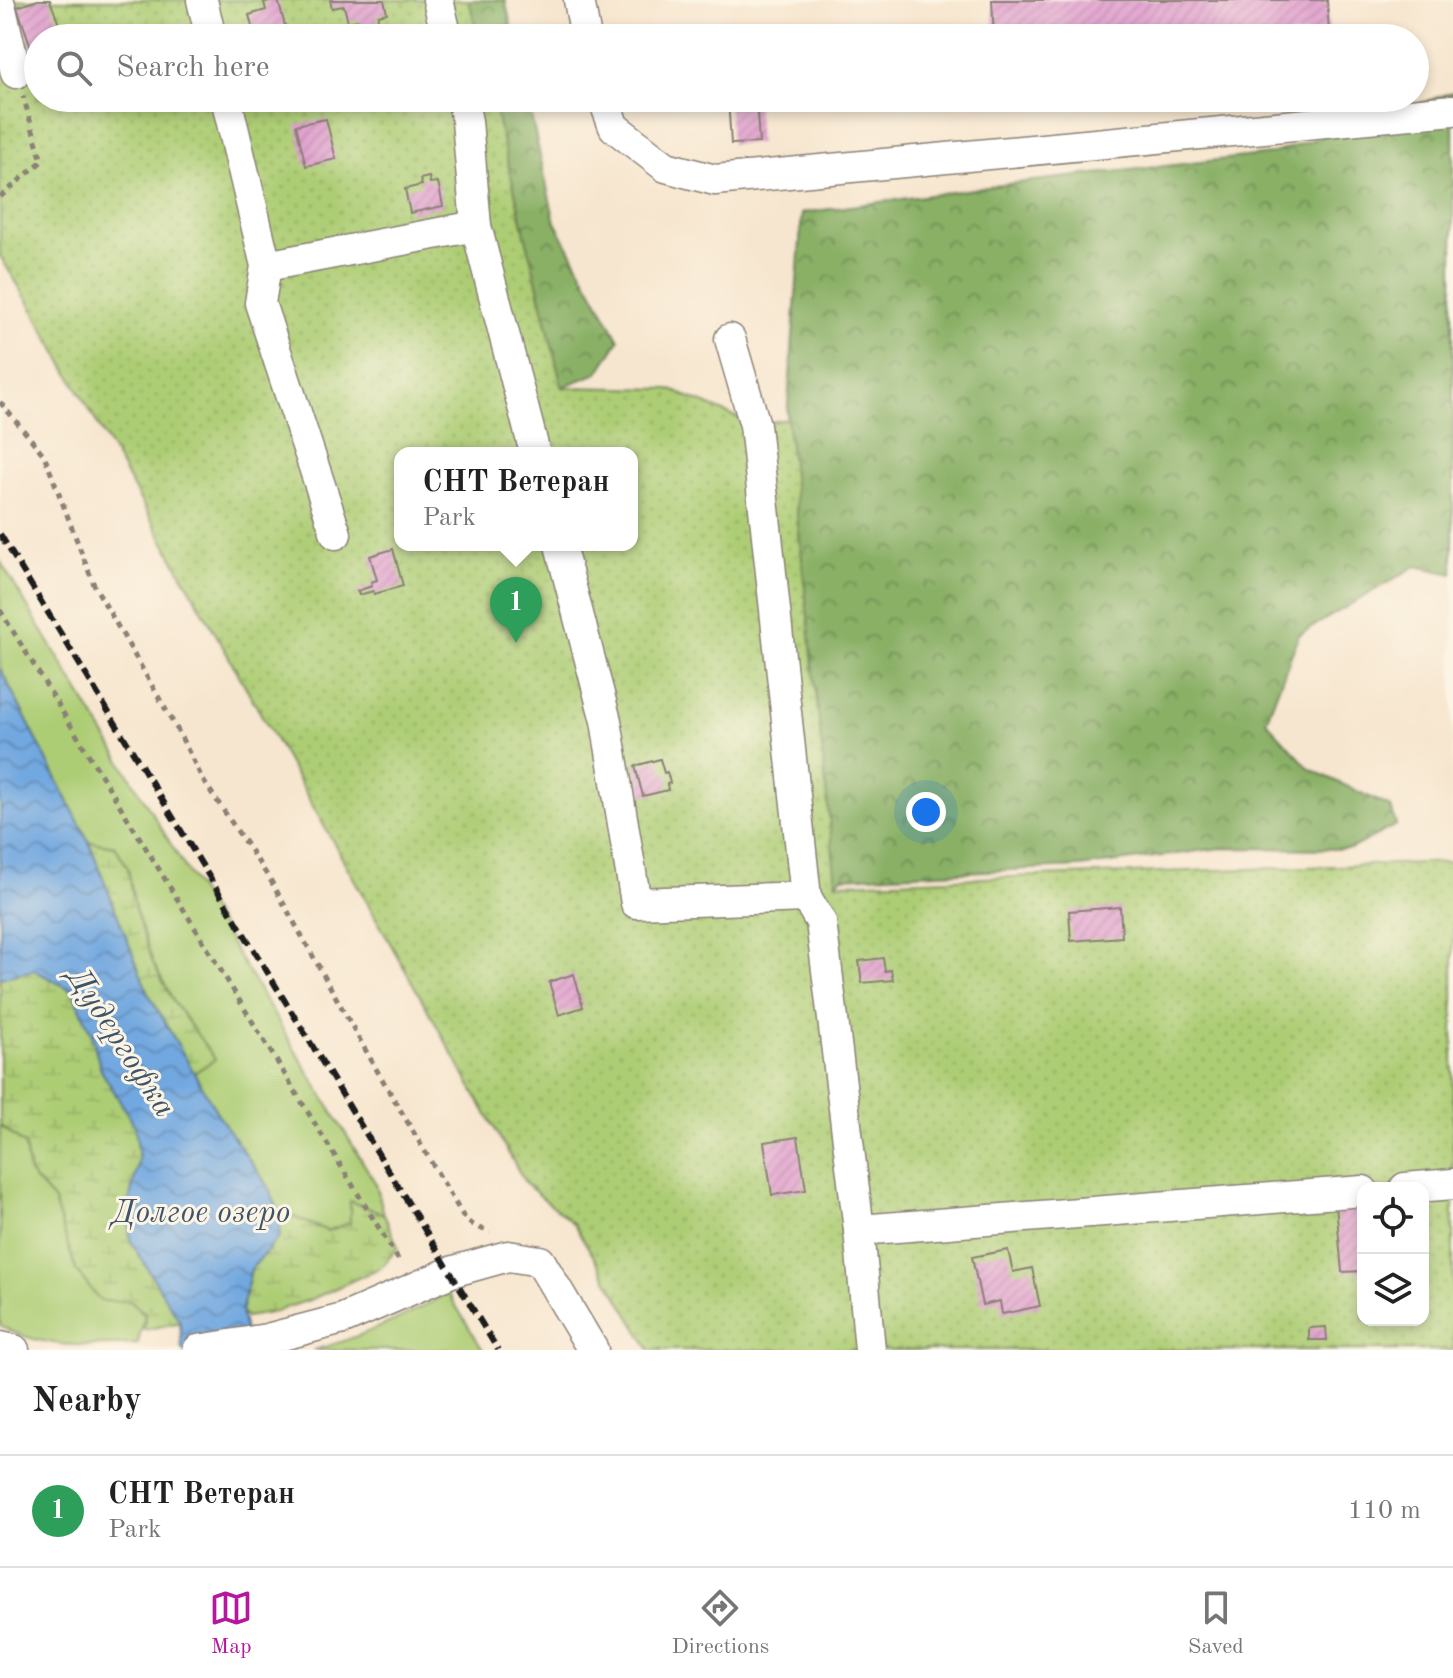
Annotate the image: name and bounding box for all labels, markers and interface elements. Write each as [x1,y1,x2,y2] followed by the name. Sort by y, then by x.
[24,24,1429,112] search box
[52,46,96,90] icon: search
[116,53,270,83] text: Search here
[394,447,638,551] popup
[422,468,610,498] text: СНТ Ветеран
[422,505,476,531] text: Park
[490,577,542,643] pin: 1
[906,792,946,832] your location
[58,959,180,1123] water label: Дудергофка
[1357,1182,1429,1326] map controls
[1357,1182,1429,1254] button: locate
[108,1198,290,1230] water label: Долгое озеро
[1357,1254,1429,1326] button: layers
[32,1385,142,1419] text: Nearby
[108,1480,295,1510] text: СНТ Ветеран
[50,1498,66,1524] text: 1
[1348,1498,1421,1524] text: 110 m
[108,1517,162,1543] text: Park
[209,1586,253,1661] tab: Map
[672,1586,769,1661] tab: Directions
[1188,1586,1244,1661] tab: Saved

